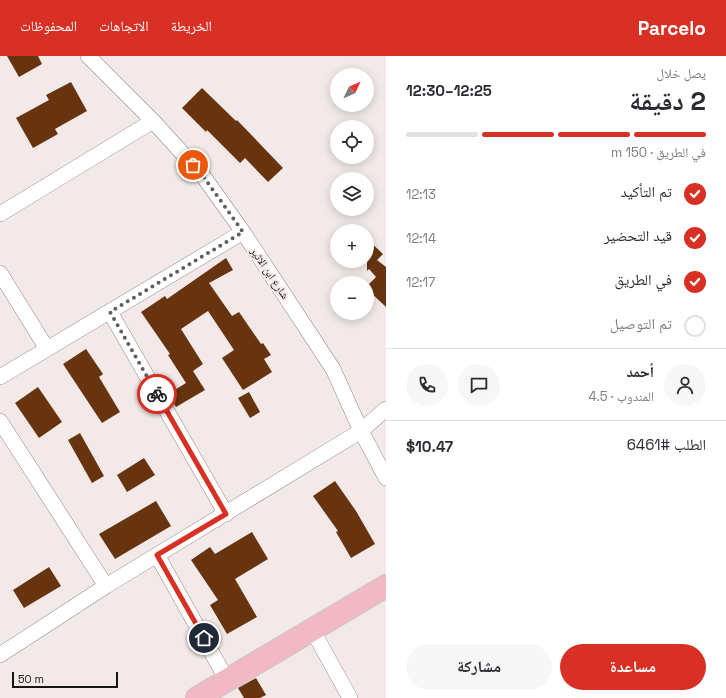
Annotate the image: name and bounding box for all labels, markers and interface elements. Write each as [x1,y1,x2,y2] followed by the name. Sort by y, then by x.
[638,16,706,41] text: Parcelo
[20,17,77,35] text: المحفوظات
[99,17,149,35] text: الاتجاهات
[171,17,212,35] text: الخريطة
[656,65,706,82] text: يصل خلال
[330,68,374,112] north arrow
[330,68,374,320] map controls
[406,81,492,100] text: 12:25–12:30
[629,84,706,118] text: 2 دقيقة
[330,120,374,164] button: locate
[611,144,706,161] text: في الطريق · 150 m
[176,148,210,182] pin
[182,154,204,176] icon: bag
[330,172,374,216] button: layers
[620,182,672,201] text: تم التأكيد
[684,183,706,205] icon: check
[406,186,436,203] text: 12:13
[330,224,374,268] button: +
[604,226,672,245] text: قيد التحضير
[684,227,706,249] icon: check
[406,230,436,247] text: 12:14
[247,244,292,301] street label: شارع ابن الاثير
[615,270,672,289] text: في الطريق
[684,271,706,293] icon: check
[406,274,435,291] text: 12:17
[330,276,374,320] button: −
[610,314,672,333] text: تم التوصيل
[627,362,654,381] text: أحمد
[406,364,448,406] button: phone
[458,364,500,406] button: chat
[664,364,706,406] button: person
[137,374,177,414] courier
[146,383,168,405] icon: bike
[588,388,654,405] text: المندوب · 4.5
[627,435,706,454] text: الطلب #6461
[406,437,453,456] text: $10.47
[187,621,221,655] pin
[193,627,215,649] icon: home
[406,644,552,690] button: مشاركة
[560,644,706,690] button: مساعدة
[12,670,118,689] scale bar
[18,672,44,686] text: 50 m

